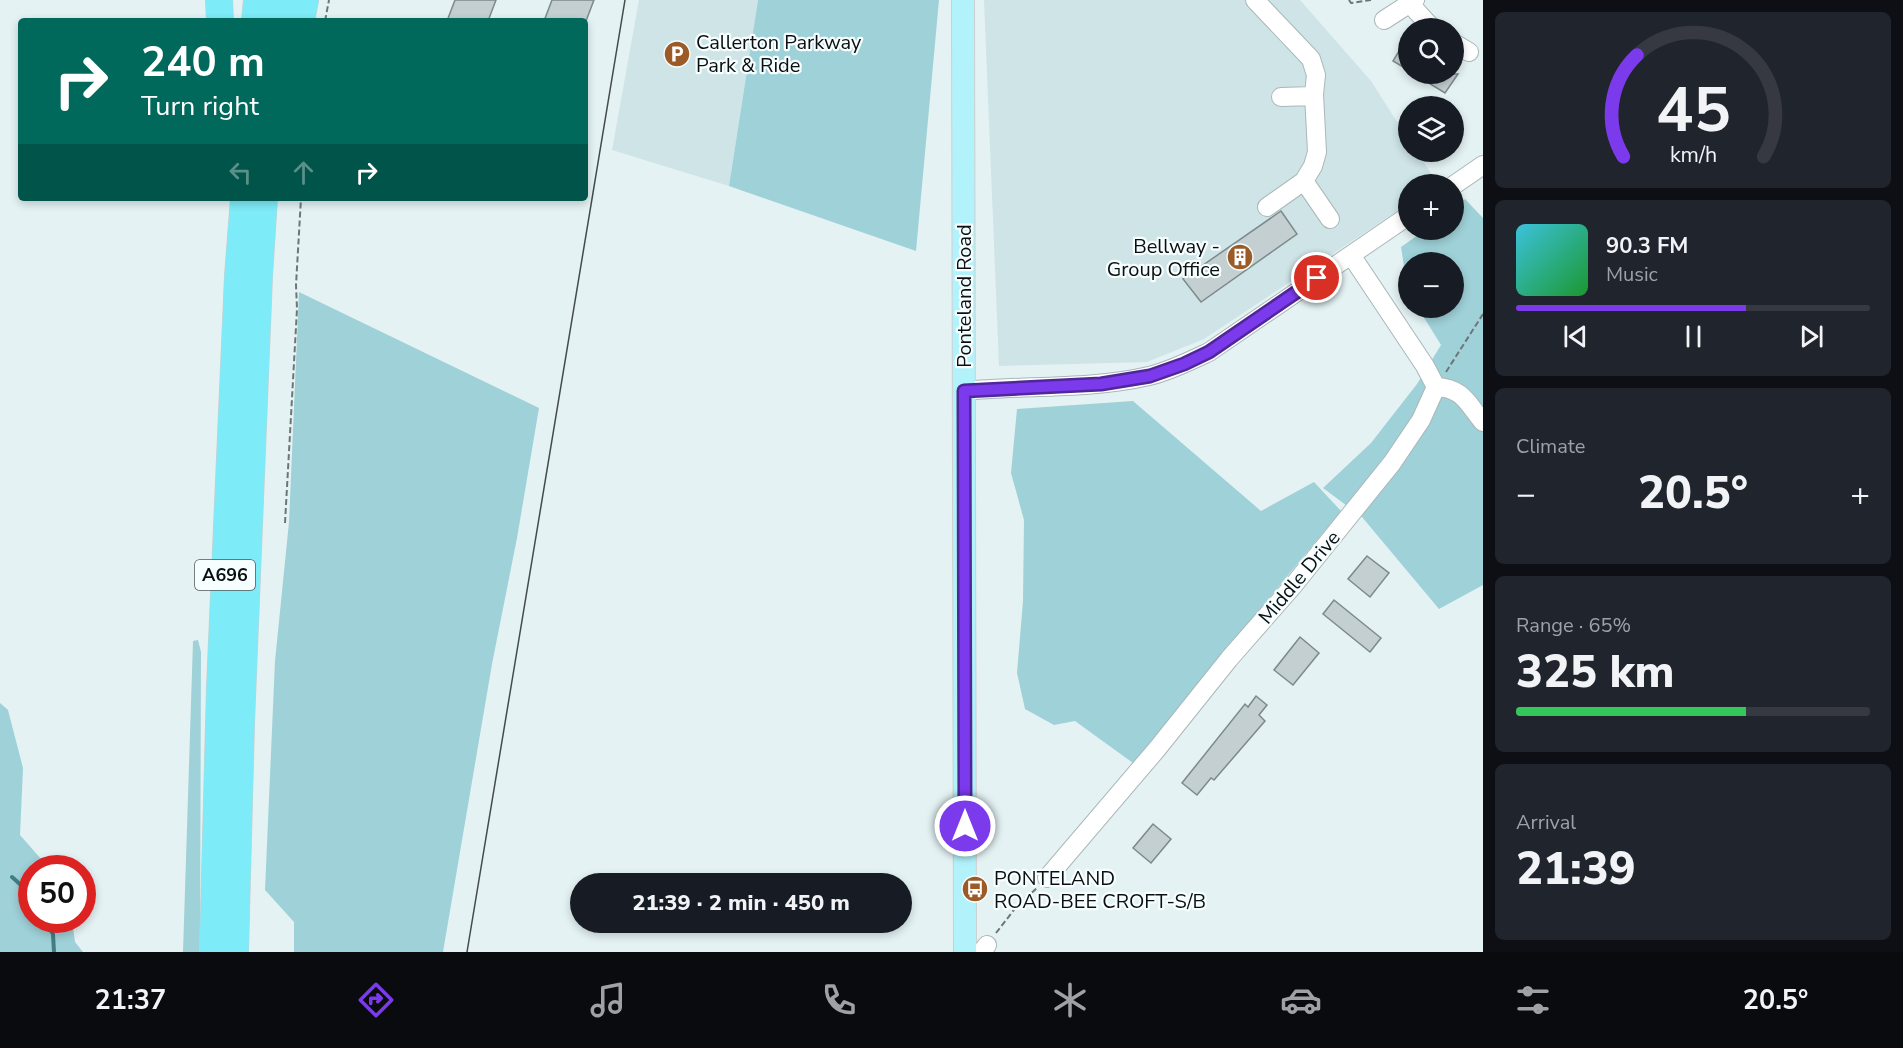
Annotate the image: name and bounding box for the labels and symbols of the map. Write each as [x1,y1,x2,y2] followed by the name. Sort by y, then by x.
[696,29,862,79] place label: Callerton Parkway Park & Ride
[662,39,692,69] parking icon: Callerton Parkway Park & Ride
[951,224,978,368] street label: Ponteland Road
[1107,233,1220,283] place label: Bellway - Group Office
[1225,242,1255,272] building icon: Bellway - Group Office
[1291,252,1342,303] pin
[1252,525,1346,630] street label: Middle Drive
[195,560,255,590] road number: A696
[933,794,997,858] position arrow
[18,855,96,933] speed limit sign: 50
[994,865,1206,915] place label: PONTELAND ROAD-BEE CROFT-S/B
[960,874,990,904] bus stop icon: PONTELAND ROAD-BEE CROFT-S/B

